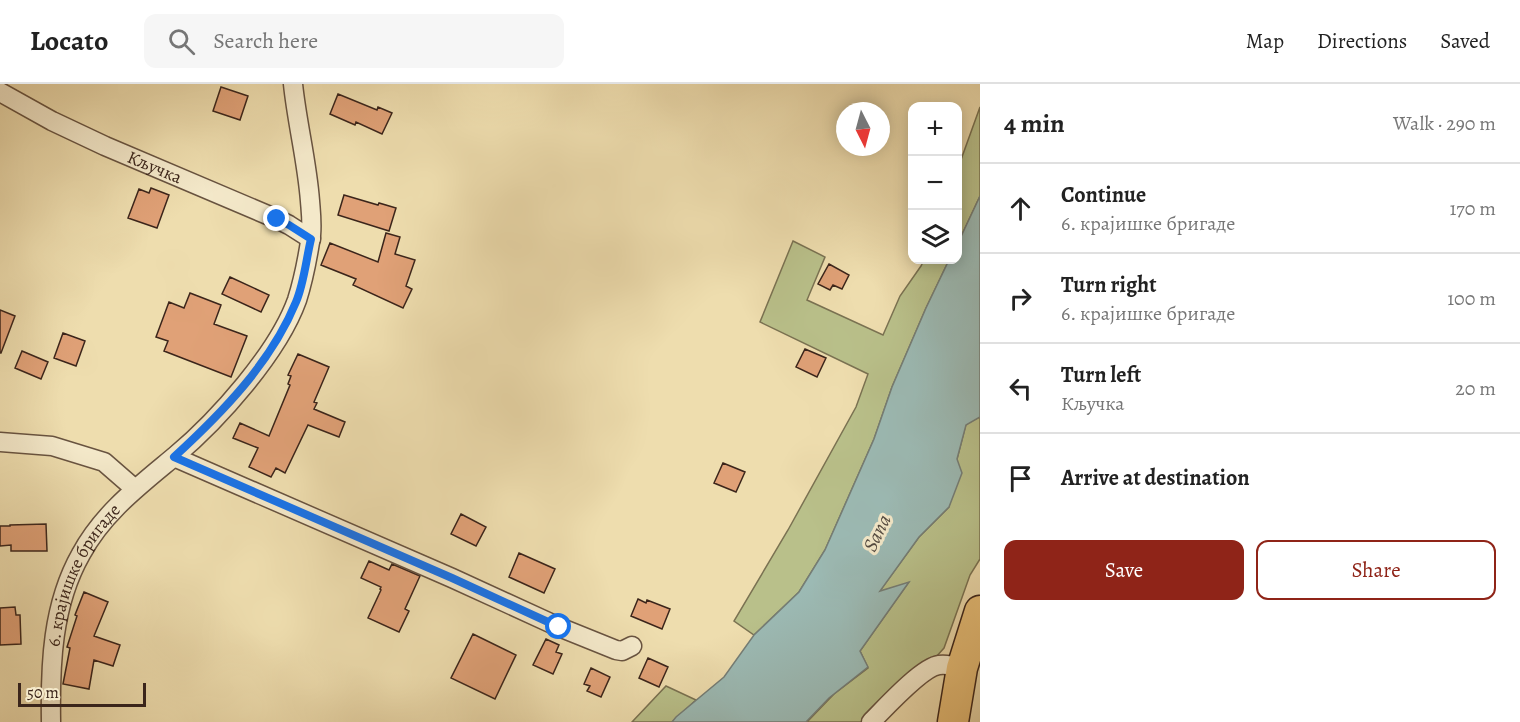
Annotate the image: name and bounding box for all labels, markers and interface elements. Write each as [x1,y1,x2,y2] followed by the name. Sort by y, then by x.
[144,14,564,68] search box
[30,22,108,60] text: Locato
[165,25,198,58] icon: search
[213,26,318,56] text: Search here
[1246,27,1284,55] text: Map
[1317,27,1407,55] text: Directions
[1440,27,1490,55] text: Saved
[836,102,890,156] north arrow
[908,102,962,264] map controls
[908,102,962,156] button: +
[1004,106,1065,141] text: 4 min
[1393,110,1496,137] text: Walk · 290 m
[124,145,186,190] street label: Кључка
[908,156,962,210] button: −
[1061,180,1146,210] text: Continue
[1004,192,1037,225] icon: ahead
[1450,195,1496,222] text: 170 m
[263,205,289,231] route end
[908,210,962,264] button: layers
[1061,210,1235,237] text: 6. крајишке бригаде
[1061,270,1157,300] text: Turn right
[1004,282,1037,315] icon: right
[1447,285,1496,312] text: 100 m
[1061,300,1235,327] text: 6. крајишке бригаде
[1061,360,1141,390] text: Turn left
[1004,372,1037,405] icon: left
[1455,375,1496,402] text: 20 m
[1061,390,1125,417] text: Кључка
[1004,462,1037,495] icon: arrive
[1061,463,1250,493] text: Arrive at destination
[41,498,126,648] street label: 6. крајишке бригаде
[857,510,897,556] water label: Sana
[1004,540,1244,600] button: Save
[1256,540,1496,600] button: Share
[545,613,571,639] route start
[18,680,146,708] scale bar
[27,682,59,704] text: 50 m

